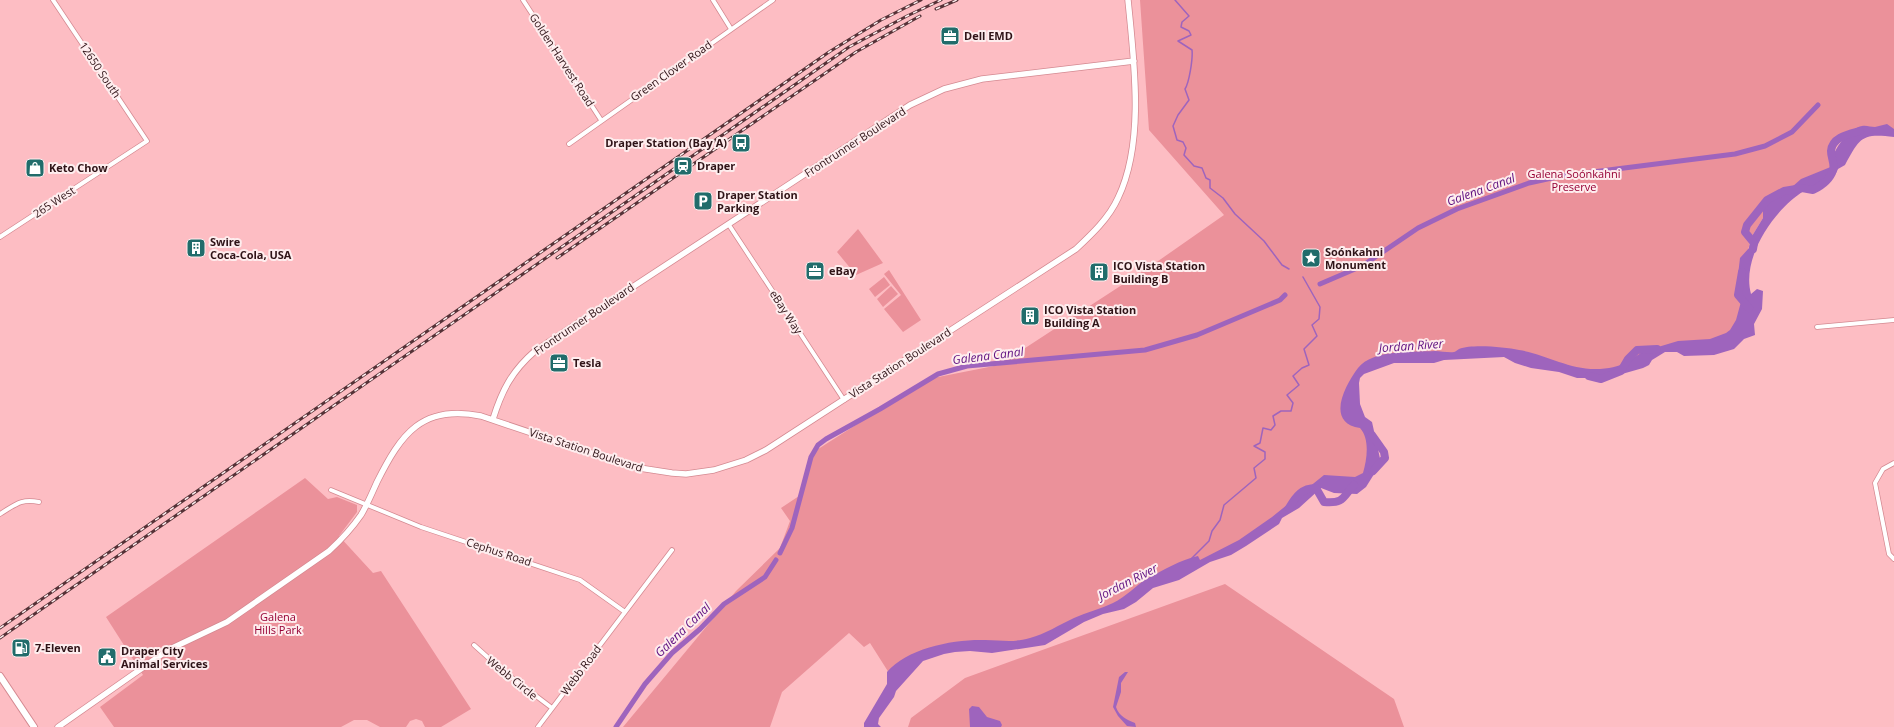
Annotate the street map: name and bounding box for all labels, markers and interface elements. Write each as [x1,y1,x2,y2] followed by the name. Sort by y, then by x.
[527,10,598,109] street label: Golden Harvest Road
[939,25,961,47] office icon: Dell EMD
[964,28,1013,43] place label: Dell EMD
[627,37,714,104] street label: Green Clover Road
[76,39,125,101] street label: 12650 South
[801,103,908,180] street label: Frontrunner Boulevard
[730,132,752,154] bus stop icon: Draper Station (Bay A)
[605,135,727,150] place label: Draper Station (Bay A)
[672,155,694,177] station icon: Draper
[24,157,46,179] shop icon: Keto Chow
[697,158,735,173] place label: Draper
[49,160,108,175] place label: Keto Chow
[1528,166,1620,194] park label: Galena Soónkahni Preserve
[1444,169,1518,210] water label: Galena Canal
[30,182,78,221] street label: 265 West
[717,187,798,215] place label: Draper Station Parking
[692,190,714,212] parking icon: Draper Station Parking
[210,234,292,262] place label: Swire Coca-Cola, USA
[185,237,207,259] building icon: Swire Coca-Cola, USA
[1325,244,1386,272] place label: Soónkahni Monument
[1300,247,1322,269] place icon: Soónkahni Monument
[1113,258,1205,286] place label: ICO Vista Station Building B
[804,260,826,282] office icon: eBay
[1088,261,1110,283] building icon: ICO Vista Station Building B
[829,263,857,278] place label: eBay
[531,279,637,358] street label: Frontrunner Boulevard
[767,287,806,337] street label: eBay Way
[1044,302,1136,330] place label: ICO Vista Station Building A
[1019,305,1041,327] building icon: ICO Vista Station Building A
[846,324,954,401] street label: Vista Station Boulevard
[1376,335,1445,356] water label: Jordan River
[951,343,1025,368] water label: Galena Canal
[548,352,570,374] office icon: Tesla
[573,355,601,370] place label: Tesla
[527,424,645,475] street label: Vista Station Boulevard
[465,534,534,569] street label: Cephus Road
[1093,559,1162,605] water label: Jordan River
[651,598,715,661] water label: Galena Canal
[254,609,302,637] park label: Galena Hills Park
[10,637,32,659] fuel station icon: 7-Eleven
[35,640,81,655] place label: 7-Eleven
[557,642,604,698] street label: Webb Road
[121,643,208,671] place label: Draper City Animal Services
[96,646,118,668] public building icon: Draper City Animal Services
[484,653,541,703] street label: Webb Circle

